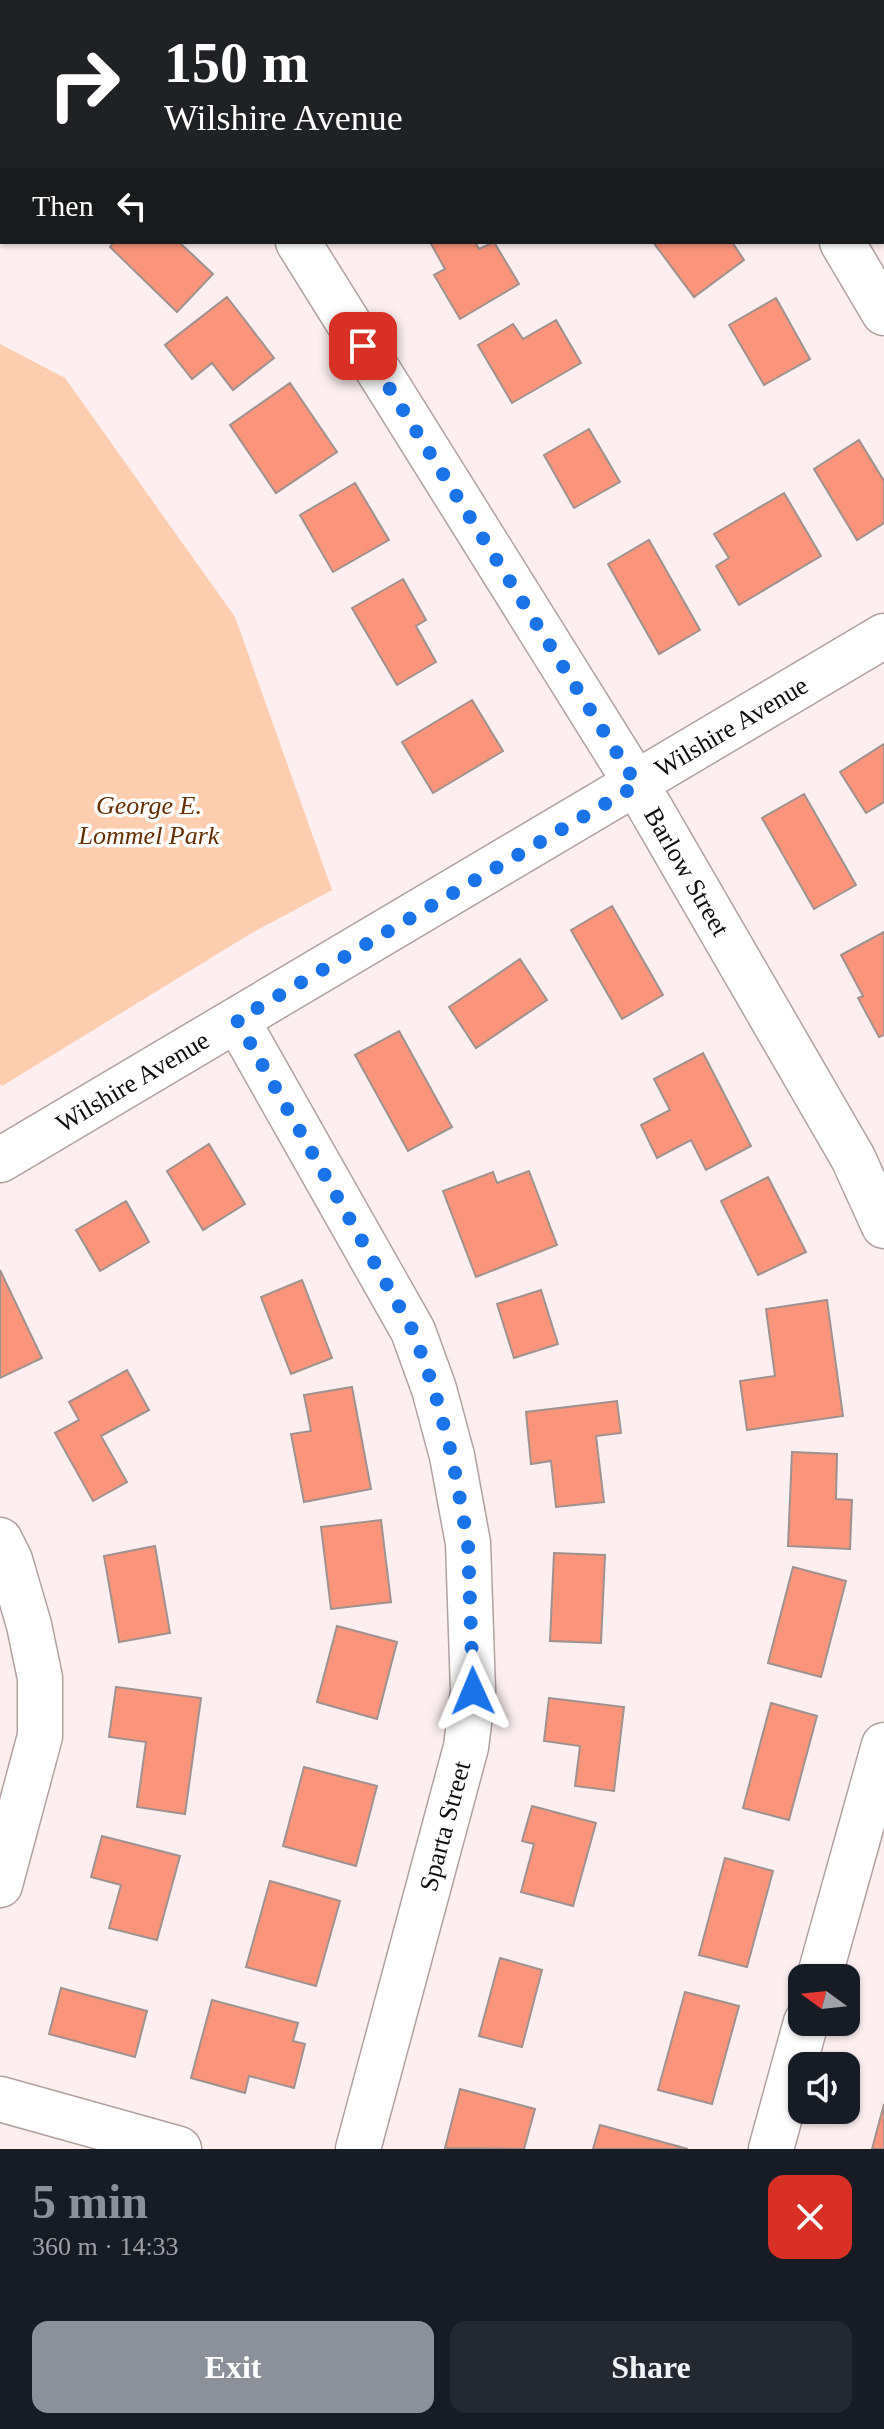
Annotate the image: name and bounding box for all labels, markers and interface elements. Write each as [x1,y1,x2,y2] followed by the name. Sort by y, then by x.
[32,32,136,136] icon: right
[164,32,309,94] text: 150 m
[164,98,403,138] text: Wilshire Avenue
[110,184,154,228] icon: left
[32,189,94,222] text: Then
[329,312,397,380] pin
[341,324,385,368] icon: arrive
[650,670,813,783] street label: Wilshire Avenue
[78,791,220,850] park label: George E. Lommel Park
[638,802,736,942] street label: Barlow Street
[51,1025,214,1138] street label: Wilshire Avenue
[431,1649,515,1733] position arrow
[414,1757,476,1894] street label: Sparta Street
[788,1964,860,2036] north arrow
[788,1964,860,2124] map controls
[788,2052,860,2124] button: sound
[32,2175,148,2228] text: 5 min
[768,2175,852,2259] button: close
[32,2232,179,2261] text: 360 m · 14:33
[32,2321,434,2413] button: Exit
[450,2321,852,2413] button: Share

